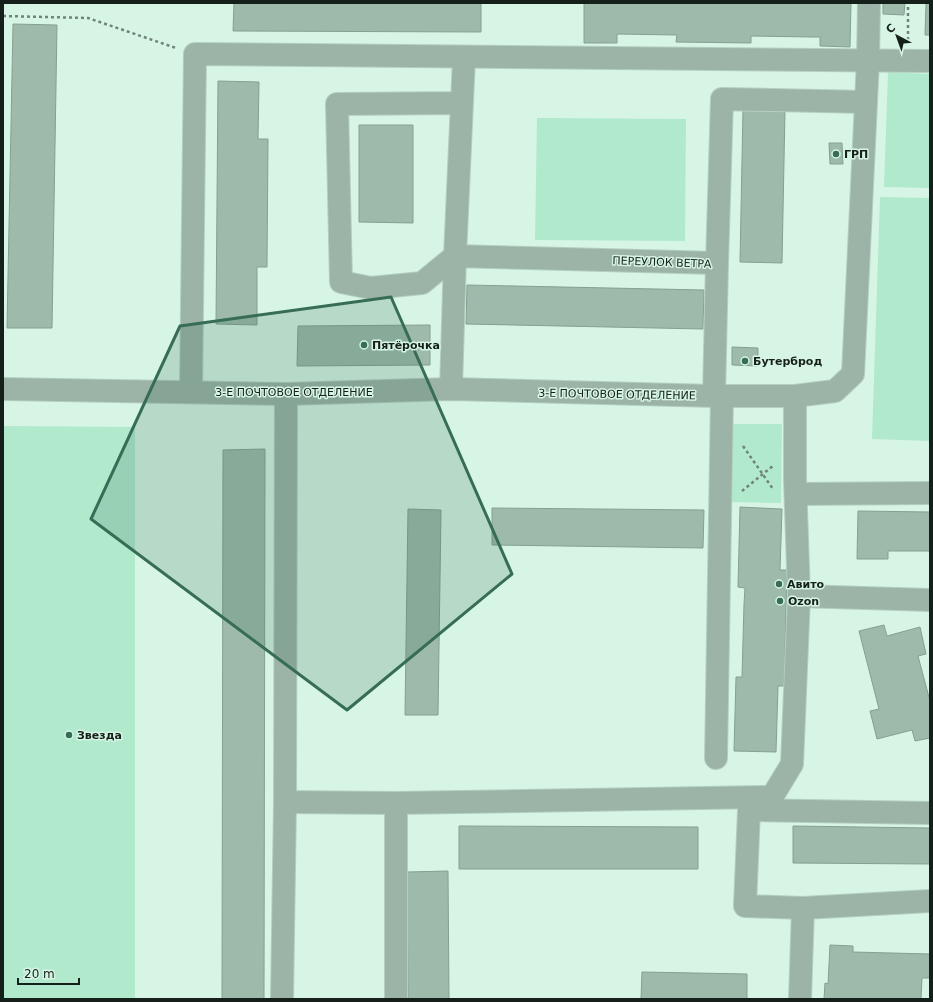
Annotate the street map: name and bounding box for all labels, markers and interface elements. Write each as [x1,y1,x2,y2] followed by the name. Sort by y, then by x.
[877,16,917,56] north arrow
[883,21,898,36] text: С
[844,148,868,161] place label: ГРП
[831,149,841,159] marker: ГРП
[612,254,712,271] street label: ПЕРЕУЛОК ВЕТРА
[372,339,440,352] place label: Пятёрочка
[359,340,369,350] marker: Пятёрочка
[753,355,822,368] place label: Бутерброд
[740,356,750,366] marker: Бутерброд
[215,386,373,399] street label: 3-Е ПОЧТОВОЕ ОТДЕЛЕНИЕ
[538,387,696,402] street label: 3-Е ПОЧТОВОЕ ОТДЕЛЕНИЕ
[787,578,825,591] place label: Авито
[774,579,784,589] marker: Авито
[788,595,819,608] place label: Ozon
[775,596,785,606] marker: Ozon
[77,729,122,742] place label: Звезда
[64,730,74,740] marker: Звезда
[18,960,79,986] scale bar
[24,967,55,981] text: 20 m

